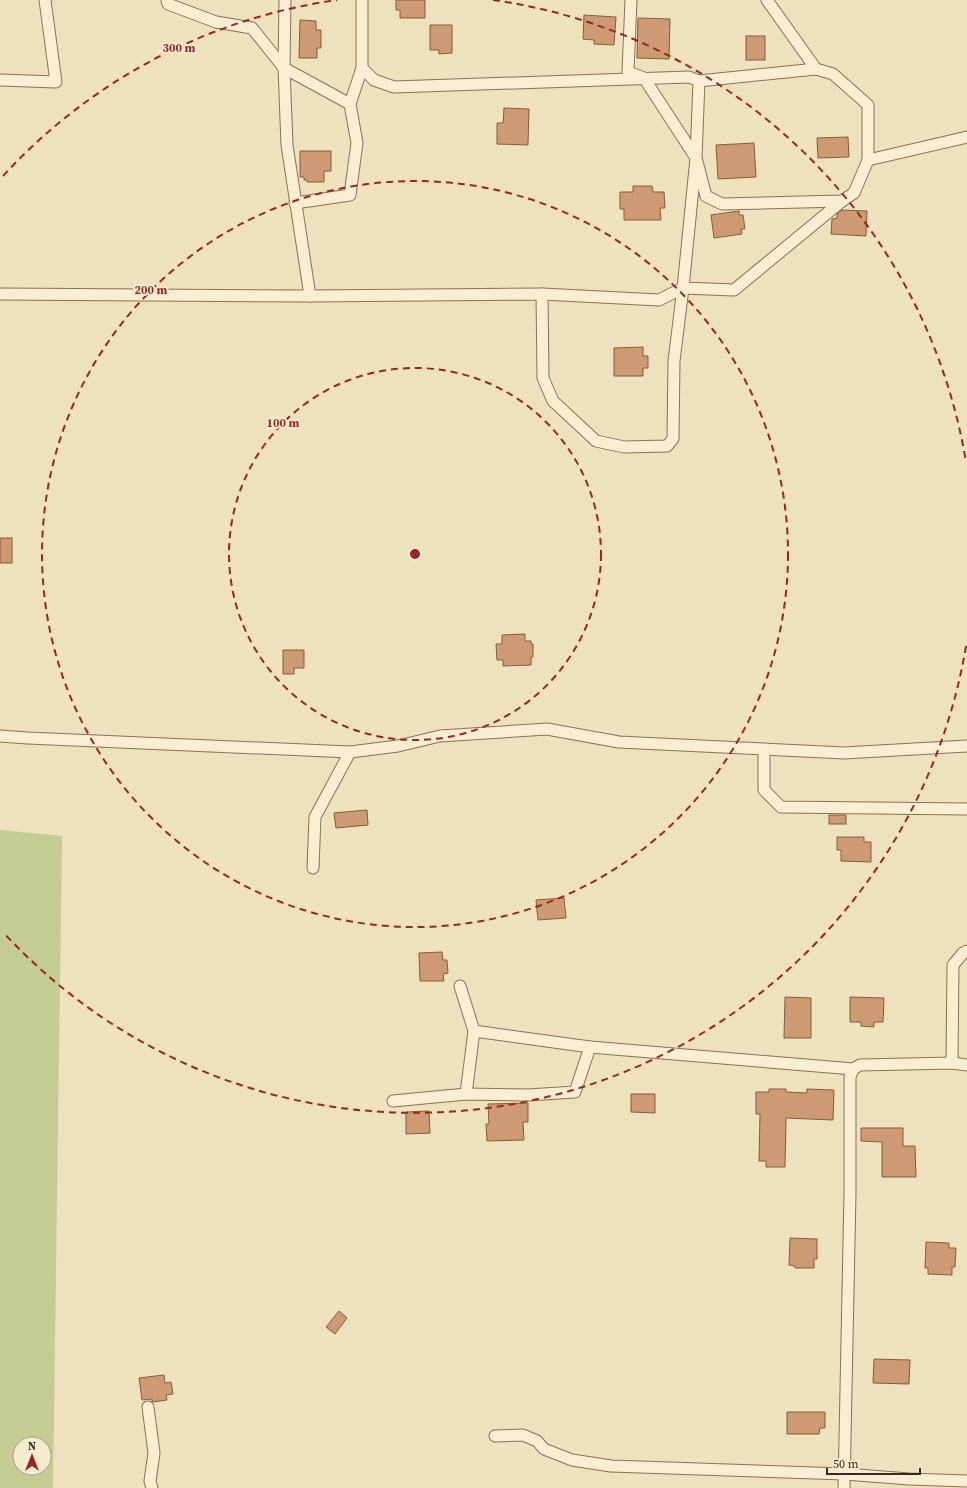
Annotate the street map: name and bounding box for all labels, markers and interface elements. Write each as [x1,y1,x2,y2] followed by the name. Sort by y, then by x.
[163,40,196,56] text: 300 m
[135,282,168,298] text: 200 m
[267,415,300,431] text: 100 m
[408,547,422,561] centre of rings
[12,1436,52,1476] north arrow
[28,1439,36,1454] text: N
[827,1450,920,1476] scale bar
[833,1456,859,1472] text: 50 m

